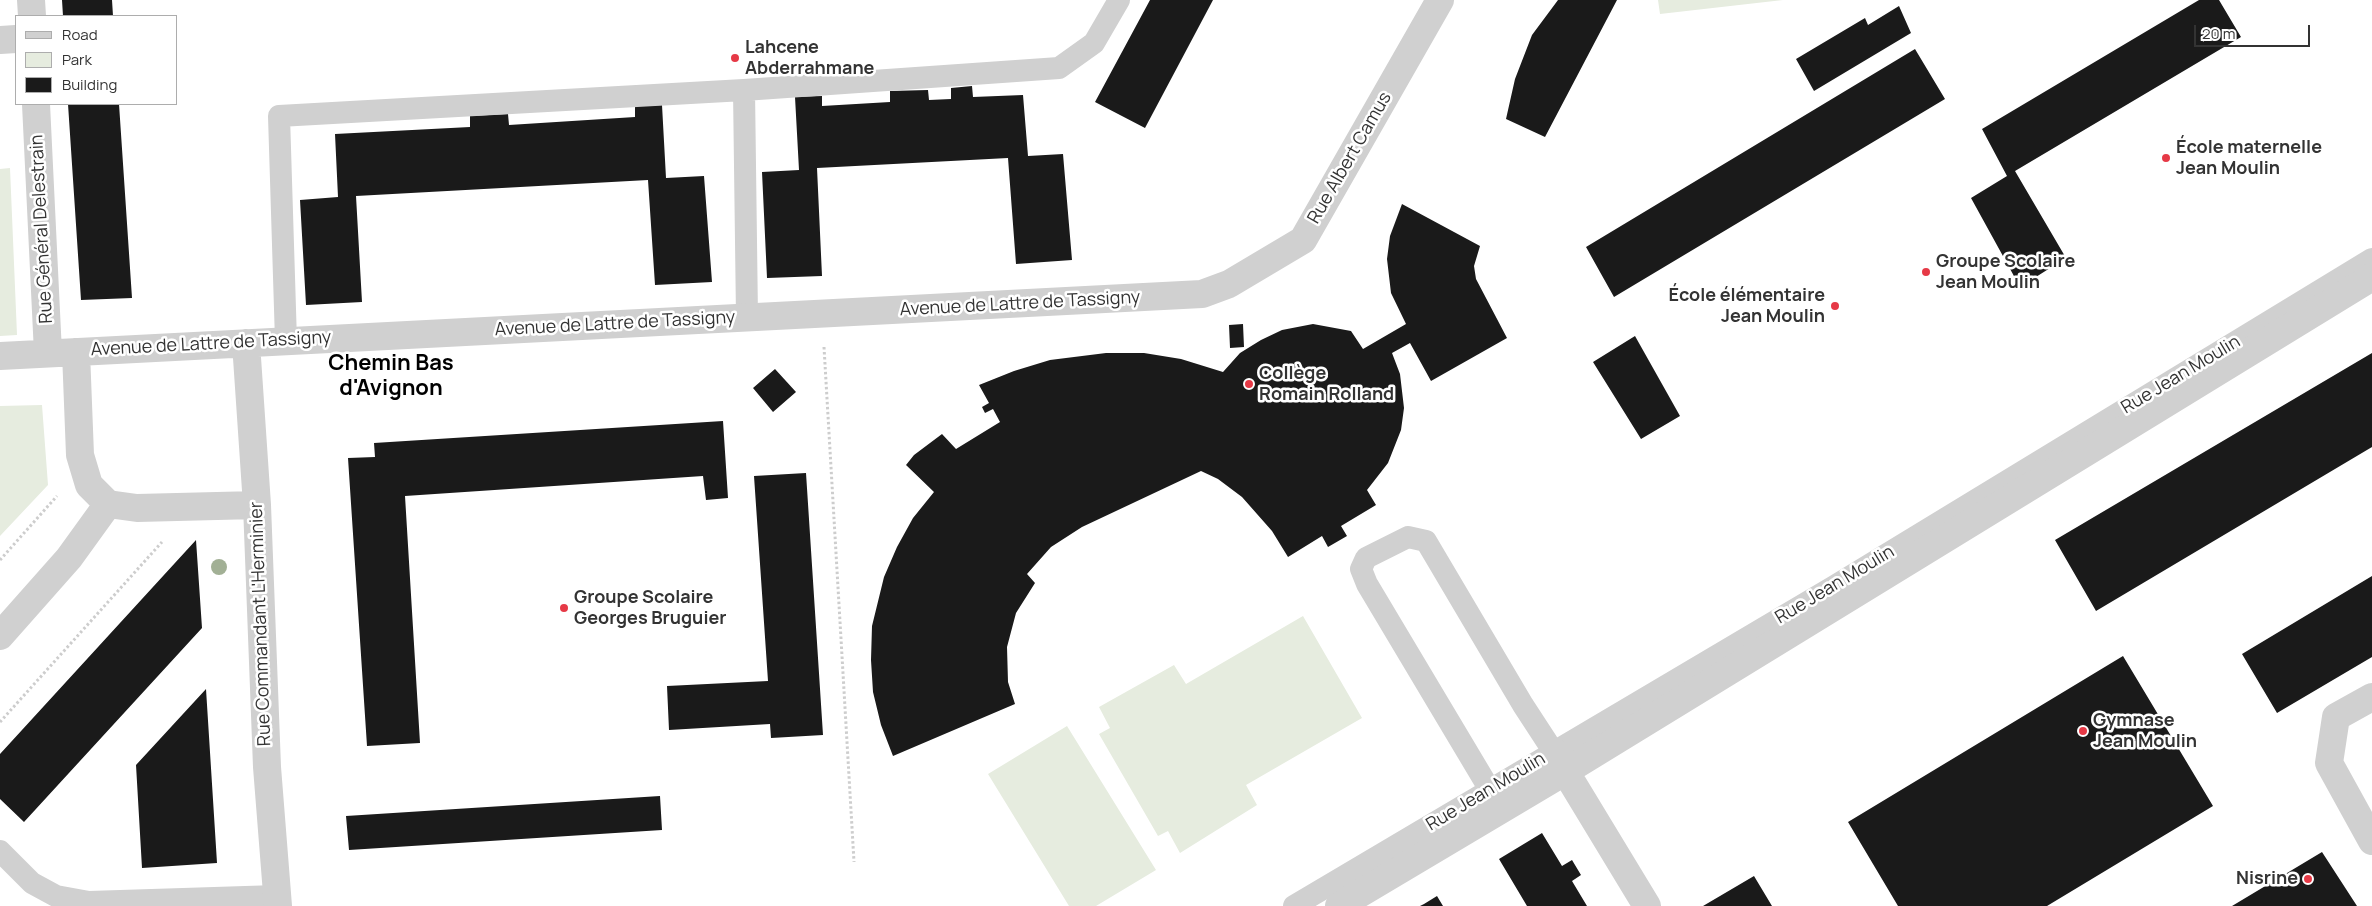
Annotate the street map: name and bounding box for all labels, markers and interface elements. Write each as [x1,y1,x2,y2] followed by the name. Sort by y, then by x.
[15,15,178,105] legend
[2197,15,2313,47] scale bar
[2202,23,2235,44] text: 20 m
[62,24,98,45] text: Road
[745,37,874,80] place label: Lahcene Abderrahmane
[62,49,92,70] text: Park
[729,52,741,64] marker: Lahcene Abderrahmane
[62,74,117,95] text: Building
[1304,88,1396,228] street label: Rue Albert Camus
[26,134,58,324] street label: Rue Général Delestrain
[2176,137,2322,180] place label: École maternelle Jean Moulin
[2160,152,2172,164] marker: École maternelle Jean Moulin
[1936,251,2075,294] place label: Groupe Scolaire Jean Moulin
[1920,266,1932,278] marker: Groupe Scolaire Jean Moulin
[1668,285,1825,328] place label: École élémentaire Jean Moulin
[899,287,1141,321] street label: Avenue de Lattre de Tassigny
[1829,300,1841,312] marker: École élémentaire Jean Moulin
[494,307,736,341] street label: Avenue de Lattre de Tassigny
[90,327,332,361] street label: Avenue de Lattre de Tassigny
[2118,331,2244,419] street label: Rue Jean Moulin
[328,351,454,402] district label: Chemin Bas d'Avignon
[1259,363,1394,406] place label: Collège Romain Rolland
[1243,378,1255,390] marker: Collège Romain Rolland
[246,501,276,747] street label: Rue Commandant L'Herminier
[1772,541,1898,629] street label: Rue Jean Moulin
[574,587,726,630] place label: Groupe Scolaire Georges Bruguier
[558,602,570,614] marker: Groupe Scolaire Georges Bruguier
[2093,710,2197,752] place label: Gymnase Jean Moulin
[2077,725,2089,737] marker: Gymnase Jean Moulin
[1423,748,1549,836] street label: Rue Jean Moulin
[2236,868,2298,890] place label: Nisrine
[2302,873,2314,885] marker: Nisrine

